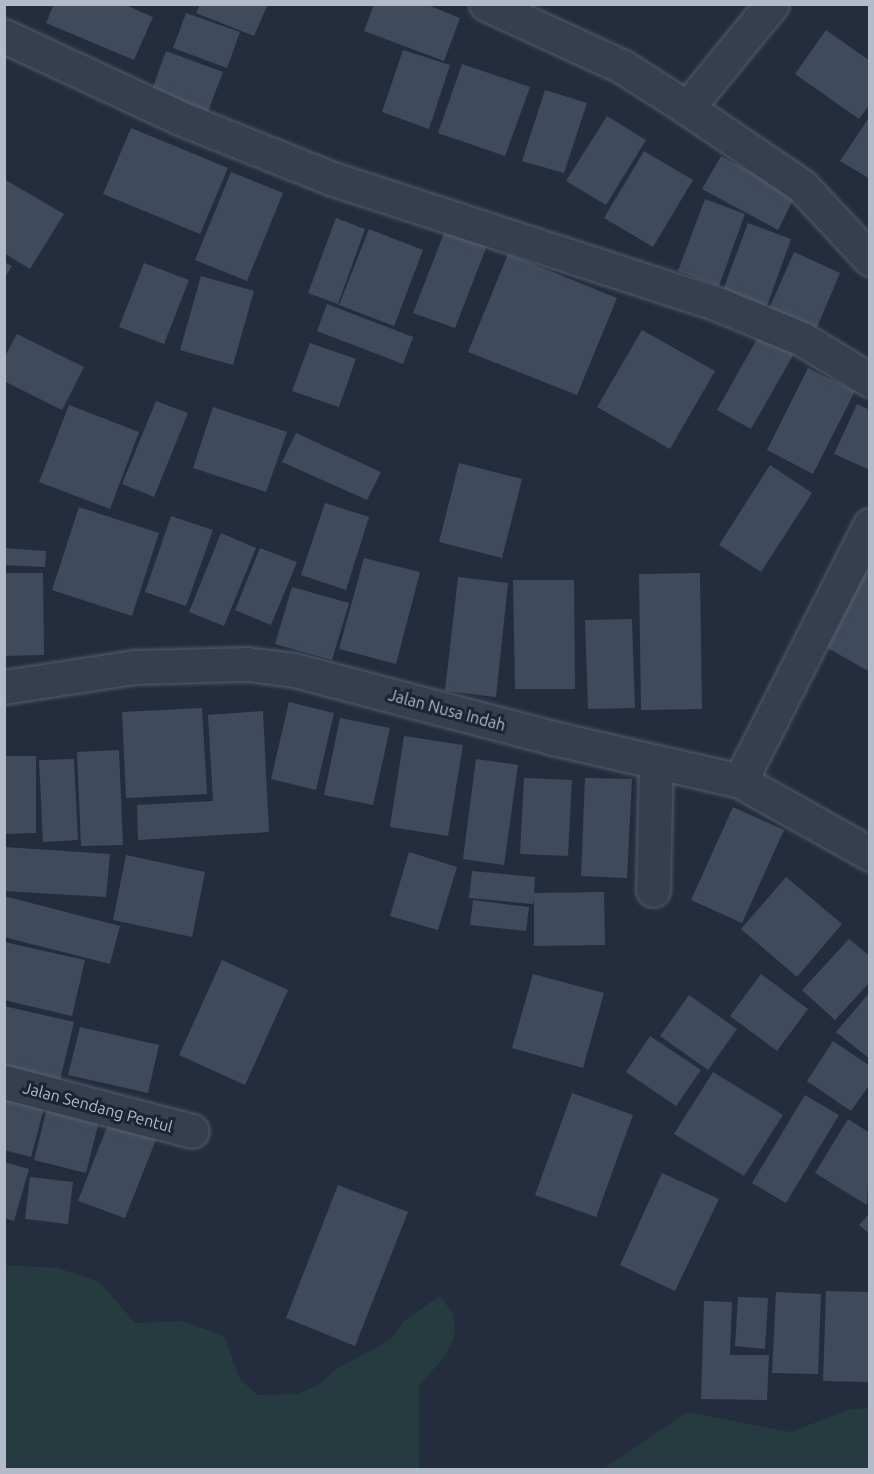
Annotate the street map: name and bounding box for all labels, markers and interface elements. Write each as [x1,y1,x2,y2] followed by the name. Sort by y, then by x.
[386,685,508,735] street label: Jalan Nusa Indah
[21,1078,175,1136] street label: Jalan Sendang Pentul

